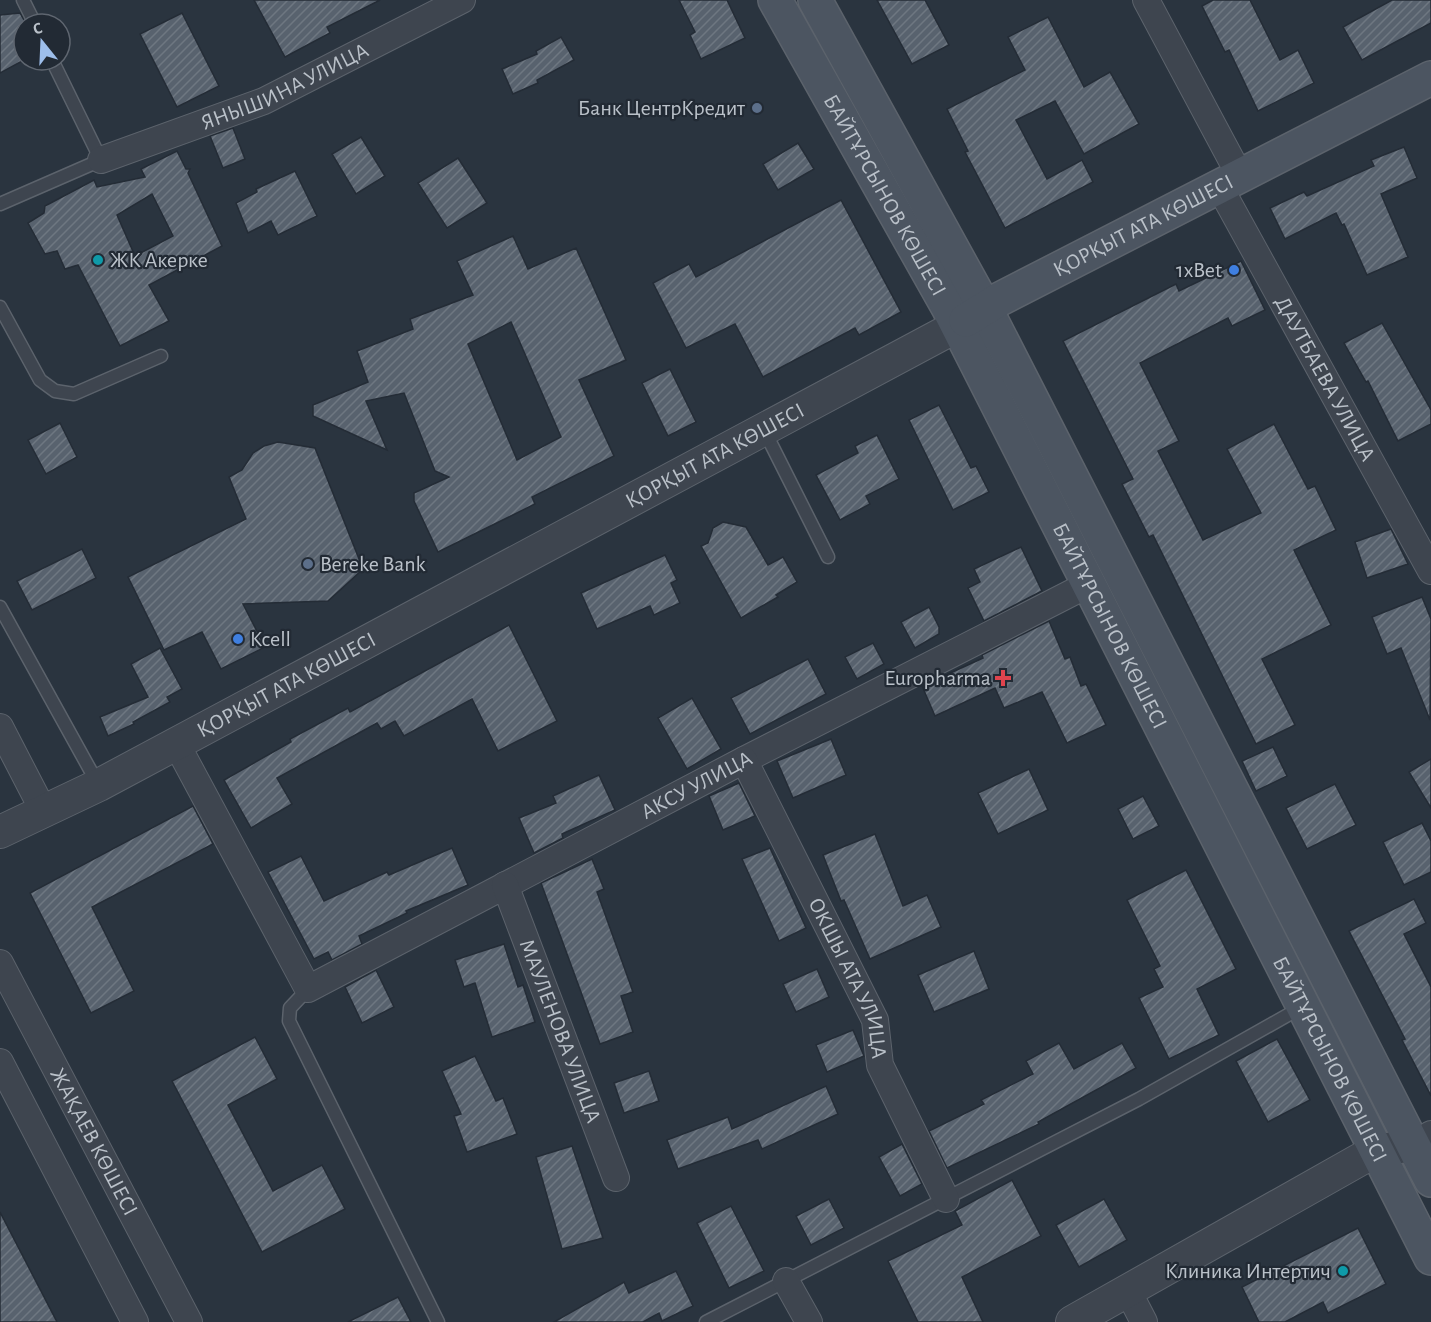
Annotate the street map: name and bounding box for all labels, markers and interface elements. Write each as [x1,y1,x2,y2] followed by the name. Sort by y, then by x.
[12,12,72,72] north arrow
[31,20,44,38] text: С
[198,39,372,134] street label: ЯНЫШИНА УЛИЦА
[820,91,950,300] street label: БАЙТҰРСЫНОВ КӨШЕСІ
[578,97,746,119] place label: Банк ЦентрКредит
[750,101,764,115] marker: Банк ЦентрКредит
[1050,170,1237,281] street label: ҚОРҚЫТ АТА КӨШЕСІ
[110,249,208,271] place label: ЖК Акерке
[91,253,105,267] marker: ЖК Акерке
[1176,259,1222,281] place label: 1xBet
[1227,263,1241,277] marker: 1xBet
[1271,293,1379,465] street label: ДАУТБАЕВА УЛИЦА
[622,399,808,512] street label: ҚОРҚЫТ АТА КӨШЕСІ
[1049,519,1171,732] street label: БАЙТҰРСЫНОВ КӨШЕСІ
[320,553,426,575] place label: Bereke Bank
[301,557,315,571] marker: Bereke Bank
[193,628,379,742] street label: ҚОРҚЫТ АТА КӨШЕСІ
[250,628,291,650] place label: Kcell
[231,632,245,646] marker: Kcell
[884,667,991,689] place label: Europharma
[996,671,1010,685] marker: Europharma
[637,747,756,823] street label: АКСУ УЛИЦА
[804,894,890,1060] street label: ОКШЫ АТА УЛИЦА
[516,936,605,1126] street label: МАУЛЕНОВА УЛИЦА
[1269,953,1391,1166] street label: БАЙТҰРСЫНОВ КӨШЕСІ
[46,1064,142,1219] street label: ЖАҚАЕВ КӨШЕСІ
[1165,1260,1331,1282] place label: Клиника Интертич
[1336,1264,1350,1278] marker: Клиника Интертич

